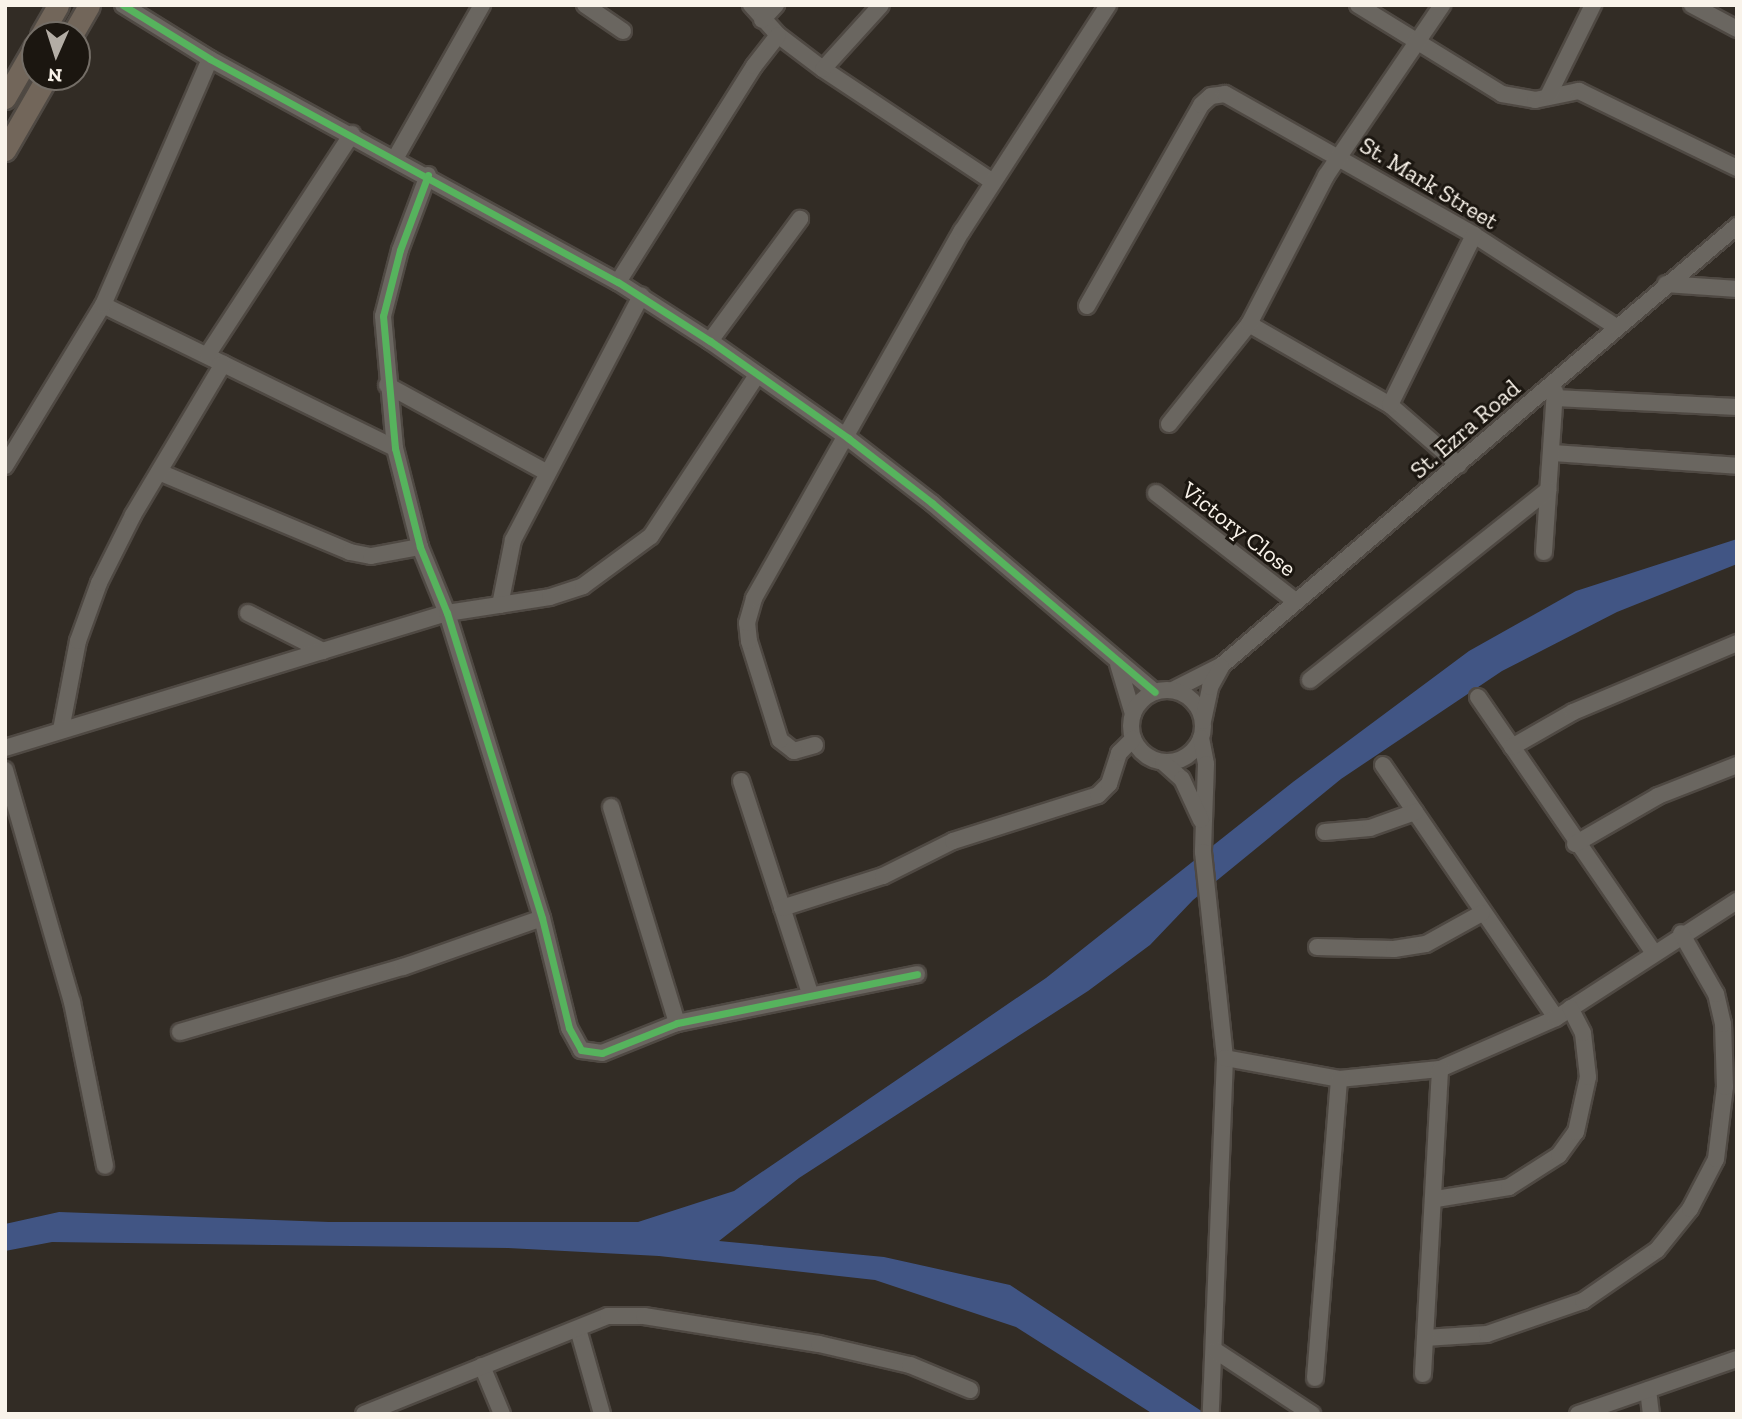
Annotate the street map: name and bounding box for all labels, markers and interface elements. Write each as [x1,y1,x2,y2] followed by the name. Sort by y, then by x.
[21,21,91,91] north arrow
[47,64,63,87] text: N
[1355,131,1503,235] street label: St. Mark Street
[1404,373,1526,485] street label: St. Ezra Road
[1176,475,1302,583] street label: Victory Close

